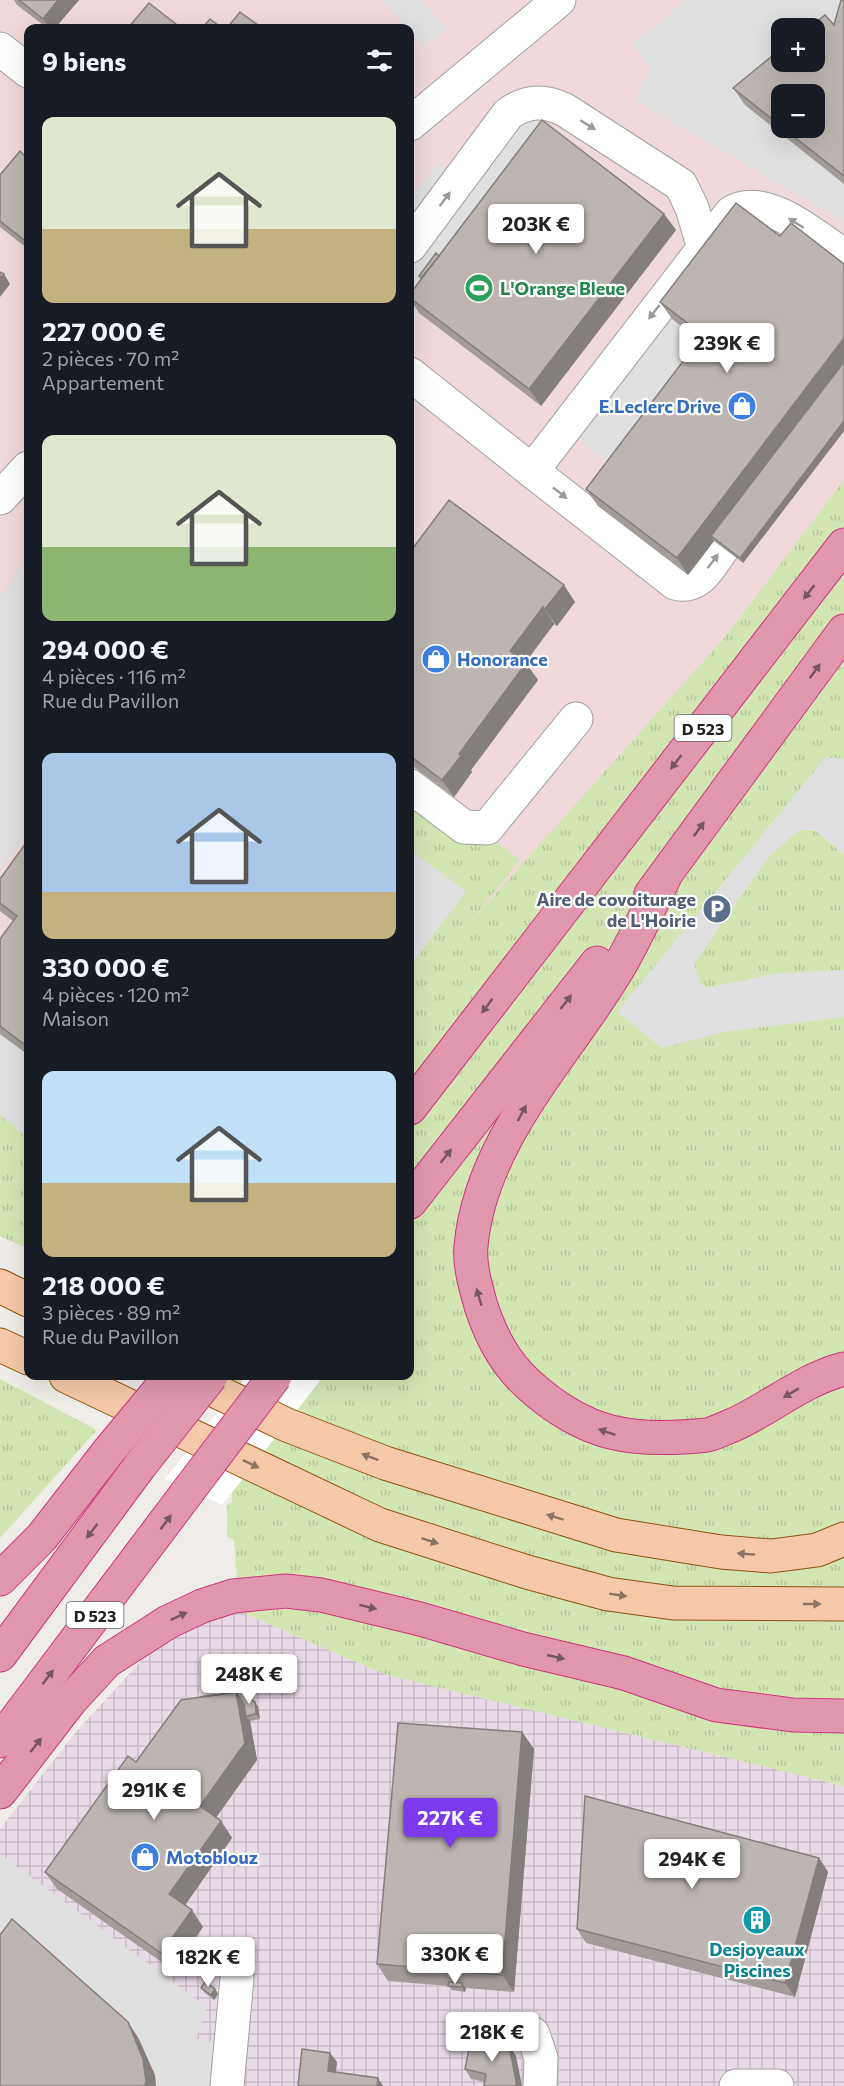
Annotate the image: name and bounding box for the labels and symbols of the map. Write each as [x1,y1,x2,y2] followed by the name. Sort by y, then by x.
[580,119,596,130] one-way arrow
[438,192,450,207] one-way arrow
[487,204,585,255] pin: 203K €
[788,218,804,229] one-way arrow
[463,272,495,304] sports icon: L'Orange Bleue
[500,277,625,299] place label: L'Orange Bleue
[648,304,661,320] one-way arrow
[678,323,776,374] pin: 239K €
[726,390,758,422] shop icon: E.Leclerc Drive
[599,395,721,417] place label: E.Leclerc Drive
[553,486,568,498] one-way arrow
[707,554,719,569] one-way arrow
[803,584,815,599] one-way arrow
[420,643,452,675] shop icon: Honorance
[457,648,548,670] place label: Honorance
[808,664,820,679] one-way arrow
[674,715,732,741] road number: D 523
[669,754,682,770] one-way arrow
[693,821,705,836] one-way arrow
[536,888,696,931] place label: Aire de covoiturage de L'Hoirie
[701,893,733,925] parking icon: Aire de covoiturage de L'Hoirie
[559,995,571,1010] one-way arrow
[481,998,493,1014] one-way arrow
[517,1105,527,1122] one-way arrow
[439,1148,452,1164] one-way arrow
[474,1288,483,1306] one-way arrow
[783,1388,799,1399] one-way arrow
[598,1426,616,1436] one-way arrow
[361,1452,379,1461] one-way arrow
[243,1460,260,1469] one-way arrow
[546,1512,564,1521] one-way arrow
[159,1514,171,1529] one-way arrow
[86,1523,98,1538] one-way arrow
[421,1537,439,1546] one-way arrow
[737,1549,756,1559] one-way arrow
[608,1591,627,1600] one-way arrow
[802,1599,821,1609] one-way arrow
[66,1602,124,1628] road number: D 523
[359,1602,377,1612] one-way arrow
[170,1612,187,1621] one-way arrow
[547,1653,566,1662] one-way arrow
[200,1654,298,1705] pin: 248K €
[42,1670,54,1686] one-way arrow
[29,1738,41,1753] one-way arrow
[105,1770,203,1821] pin: 291K €
[401,1798,499,1849] pin: 227K €
[643,1839,741,1890] pin: 294K €
[129,1841,161,1873] shop icon: Motoblouz
[166,1846,258,1868] place label: Motoblouz
[741,1904,773,1936] building icon: Desjoyeaux Piscines
[406,1934,504,1985] pin: 330K €
[159,1937,257,1988] pin: 182K €
[709,1938,805,1981] place label: Desjoyeaux Piscines
[443,2012,541,2063] pin: 218K €

